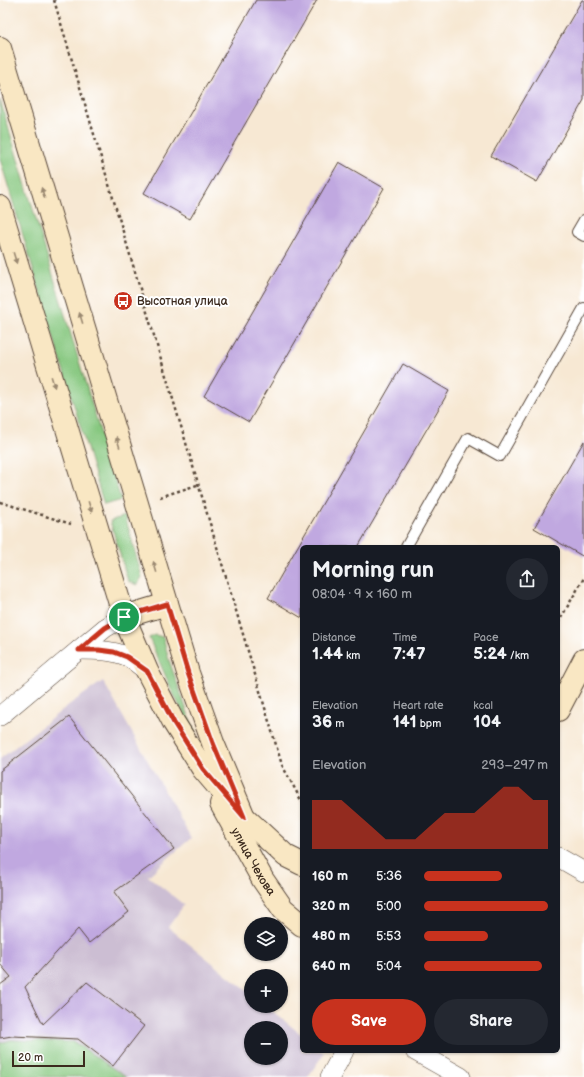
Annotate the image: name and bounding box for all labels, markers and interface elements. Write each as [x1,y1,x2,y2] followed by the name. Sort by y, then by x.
[40,187,46,199] one-way arrow
[12,252,18,264] one-way arrow
[112,290,134,312] bus stop icon: Высотная улица
[137,294,228,309] place label: Высотная улица
[78,311,84,323] one-way arrow
[50,377,56,389] one-way arrow
[115,436,121,448] one-way arrow
[87,501,93,513] one-way arrow
[312,557,434,584] text: Morning run
[506,558,548,600] button: share
[152,560,158,572] one-way arrow
[312,586,412,602] text: 08:04 · 9 × 160 m
[107,600,141,634] pin
[113,606,135,628] icon: arrive
[312,631,356,644] text: Distance
[393,631,417,644] text: Time
[473,631,498,644] text: Pace
[312,644,343,664] text: 1.44
[393,644,426,664] text: 7:47
[473,644,507,664] text: 5:24
[343,649,360,662] text: km
[507,649,529,662] text: /km
[312,699,358,712] text: Elevation
[393,699,443,712] text: Heart rate
[473,699,493,712] text: kcal
[312,712,332,732] text: 36
[393,712,417,732] text: 141
[473,712,501,732] text: 104
[332,717,344,730] text: m
[417,717,441,730] text: bpm
[312,757,366,773] text: Elevation
[481,757,548,773] text: 293–297 m
[228,825,279,898] street label: улица Чехова
[312,868,348,884] text: 160 m
[376,868,402,884] text: 5:36
[312,898,350,914] text: 320 m
[376,898,401,914] text: 5:00
[244,917,288,1065] map controls
[244,917,288,961] button: layers
[312,928,350,944] text: 480 m
[376,928,402,944] text: 5:53
[312,958,350,974] text: 640 m
[376,958,402,974] text: 5:04
[244,969,288,1013] button: +
[312,999,426,1045] button: Save
[434,999,548,1045] button: Share
[244,1021,288,1065] button: −
[12,1049,85,1068] scale bar
[18,1051,43,1064] text: 20 m

